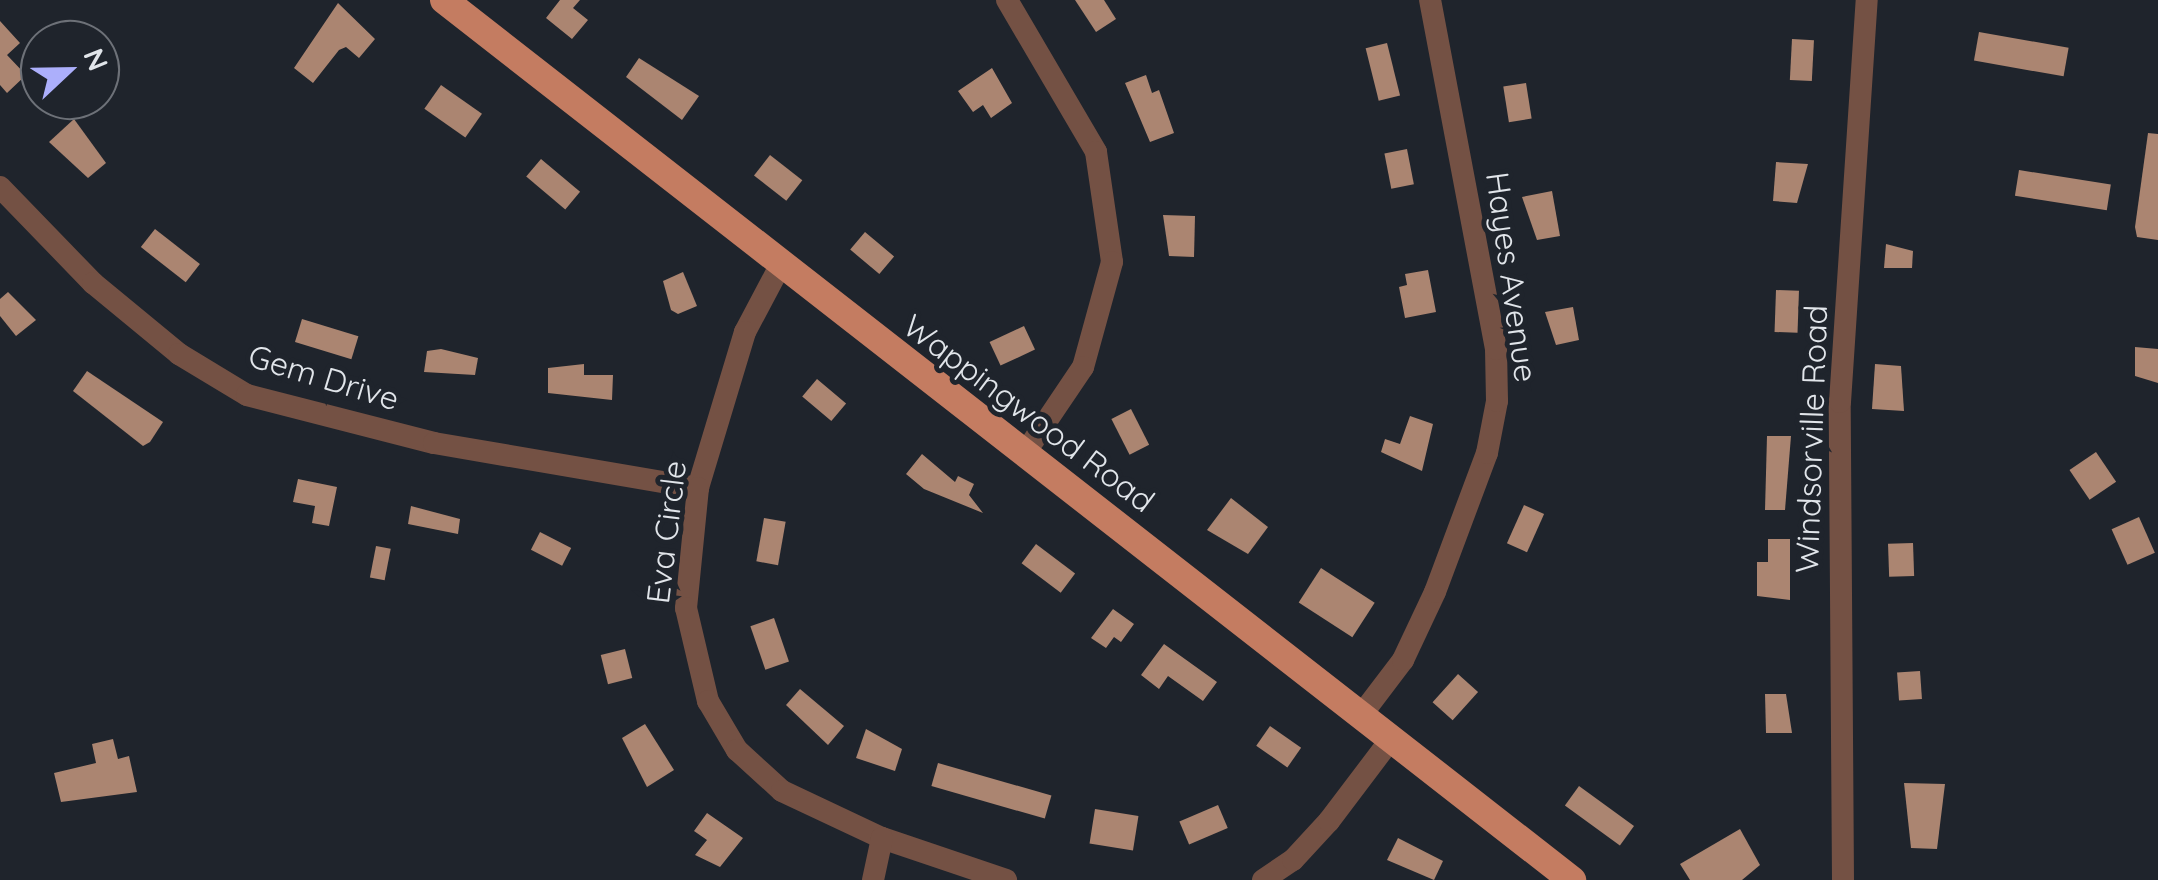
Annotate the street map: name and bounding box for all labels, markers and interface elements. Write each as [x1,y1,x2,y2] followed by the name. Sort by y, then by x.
[20,20,120,120] north arrow
[76,43,117,75] text: N
[1478,170,1546,384] street label: Hayes Avenue
[1787,304,1835,574] street label: Windsorville Road
[896,306,1162,520] street label: Wappingwood Road
[244,336,404,418] street label: Gem Drive
[638,458,694,606] street label: Eva Circle

